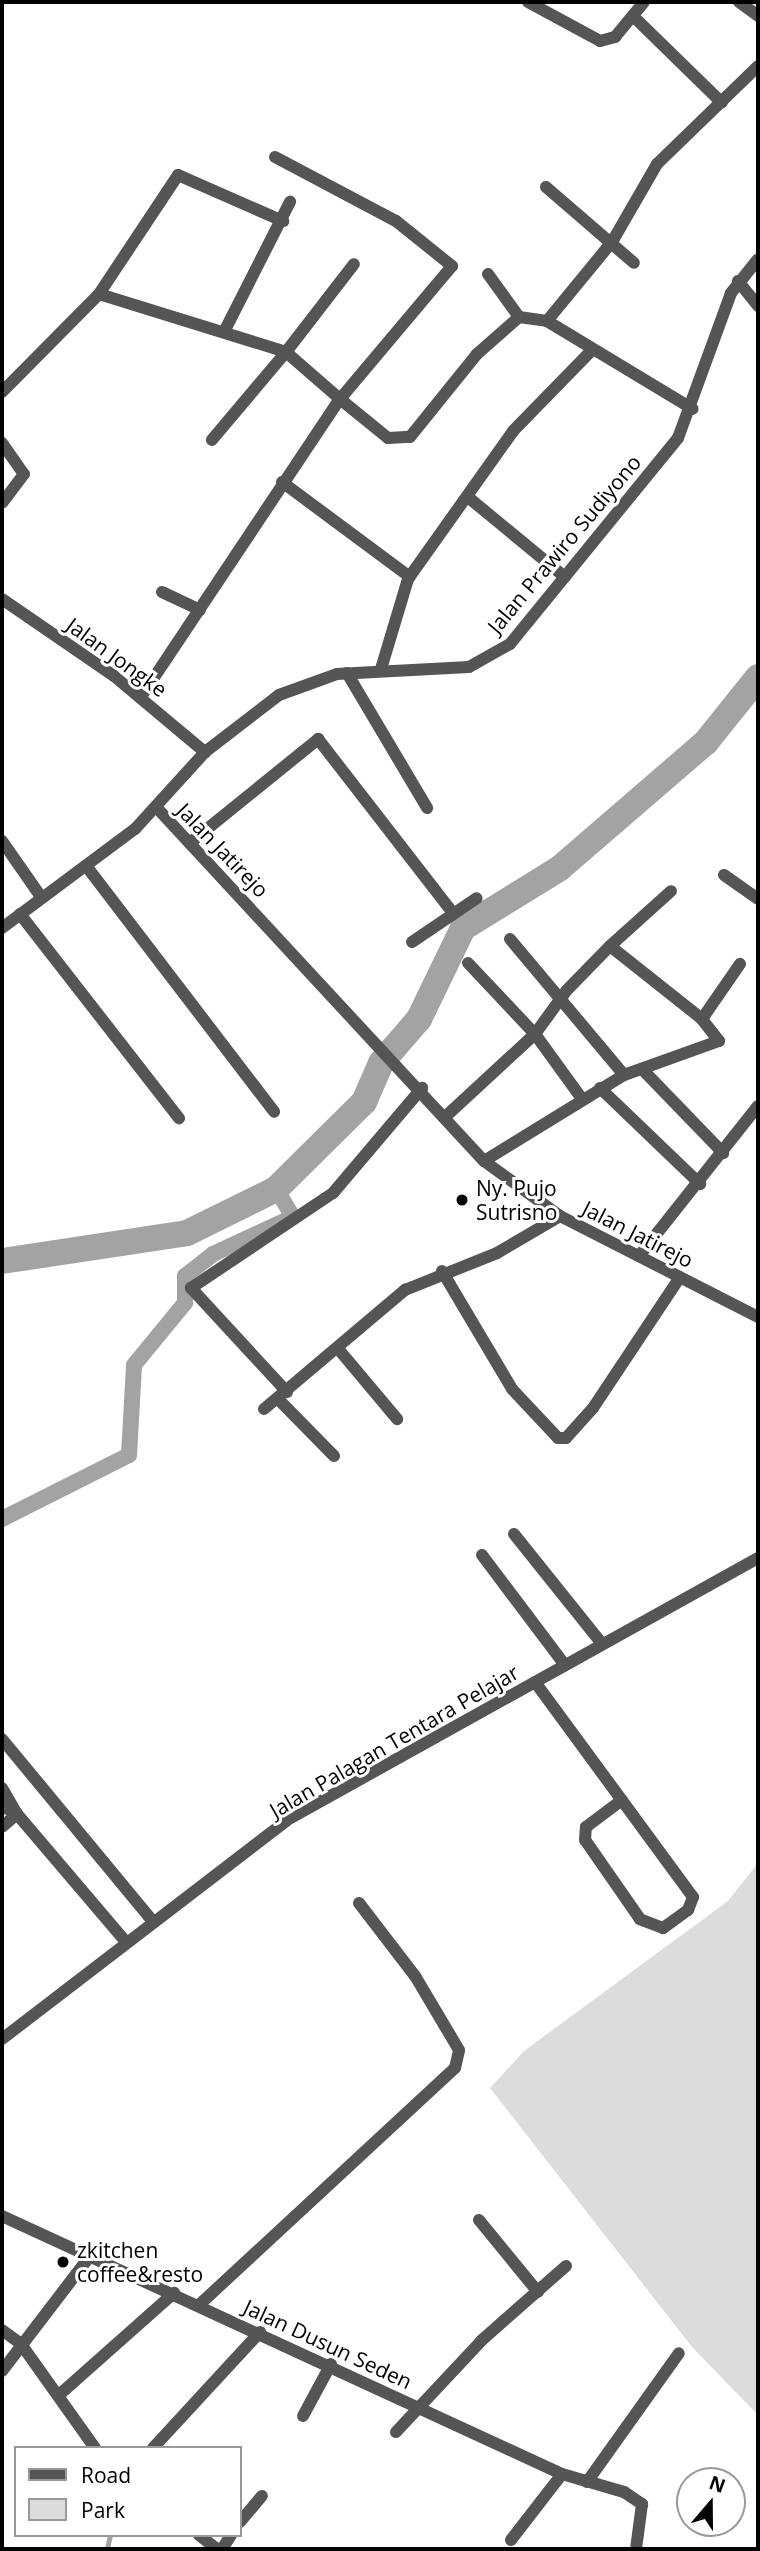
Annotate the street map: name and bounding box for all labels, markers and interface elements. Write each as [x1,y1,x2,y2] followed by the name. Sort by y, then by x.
[482,450,646,638] street label: Jalan Prawiro Sudiyono
[62,612,172,702] street label: Jalan Jongke
[172,798,274,902] street label: Jalan Jatirejo
[476,1175,557,1225] place label: Ny. Pujo Sutrisno
[454,1192,470,1208] marker: Ny. Pujo Sutrisno
[578,1195,698,1273] street label: Jalan Jatirejo
[265,1659,523,1823] street label: Jalan Palagan Tentara Pelajar
[77,2237,203,2287] place label: zkitchen coffee&resto
[55,2254,71,2270] marker: zkitchen coffee&resto
[240,2294,416,2394] street label: Jalan Dusun Seden
[14,2446,242,2537] legend
[81,2461,131,2489] text: Road
[676,2467,746,2537] north arrow
[706,2469,729,2499] text: N
[81,2496,125,2524] text: Park

